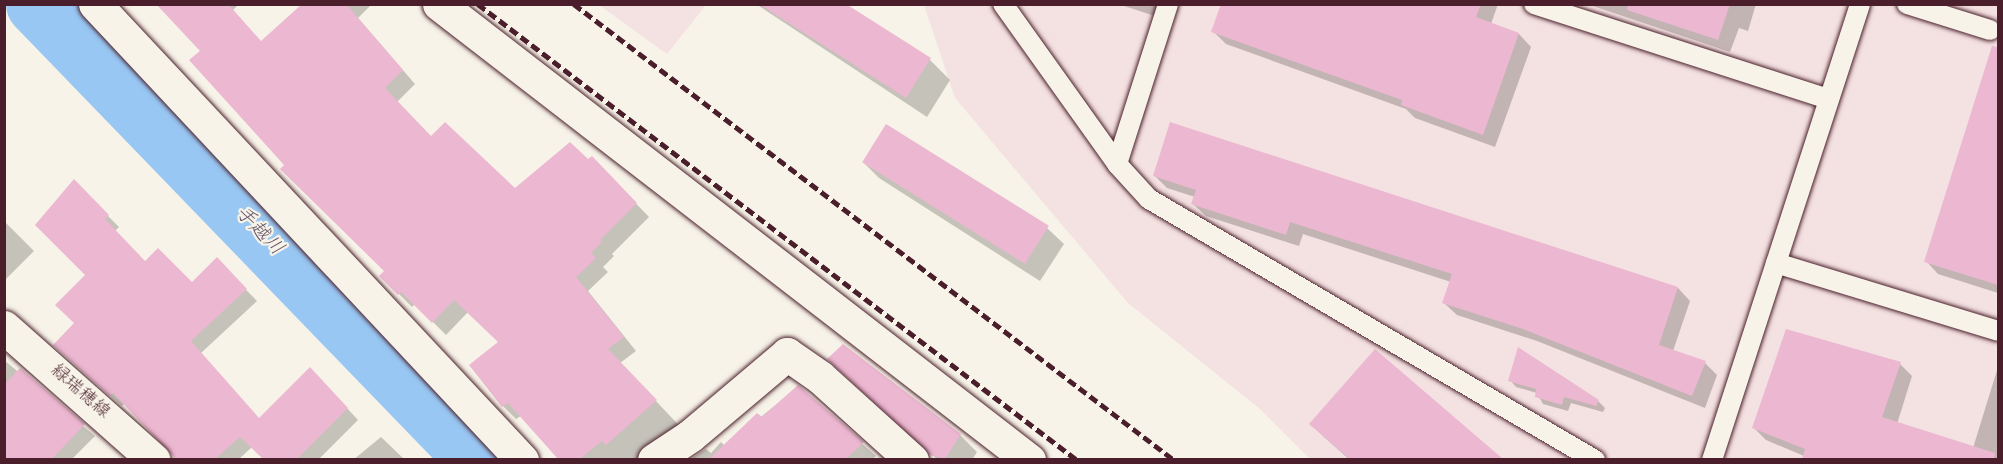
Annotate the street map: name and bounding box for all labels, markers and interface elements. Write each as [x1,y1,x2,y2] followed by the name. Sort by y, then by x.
[229,202,287,262] water label: 手越川
[45,361,113,425] street label: 緑瑞穂線

